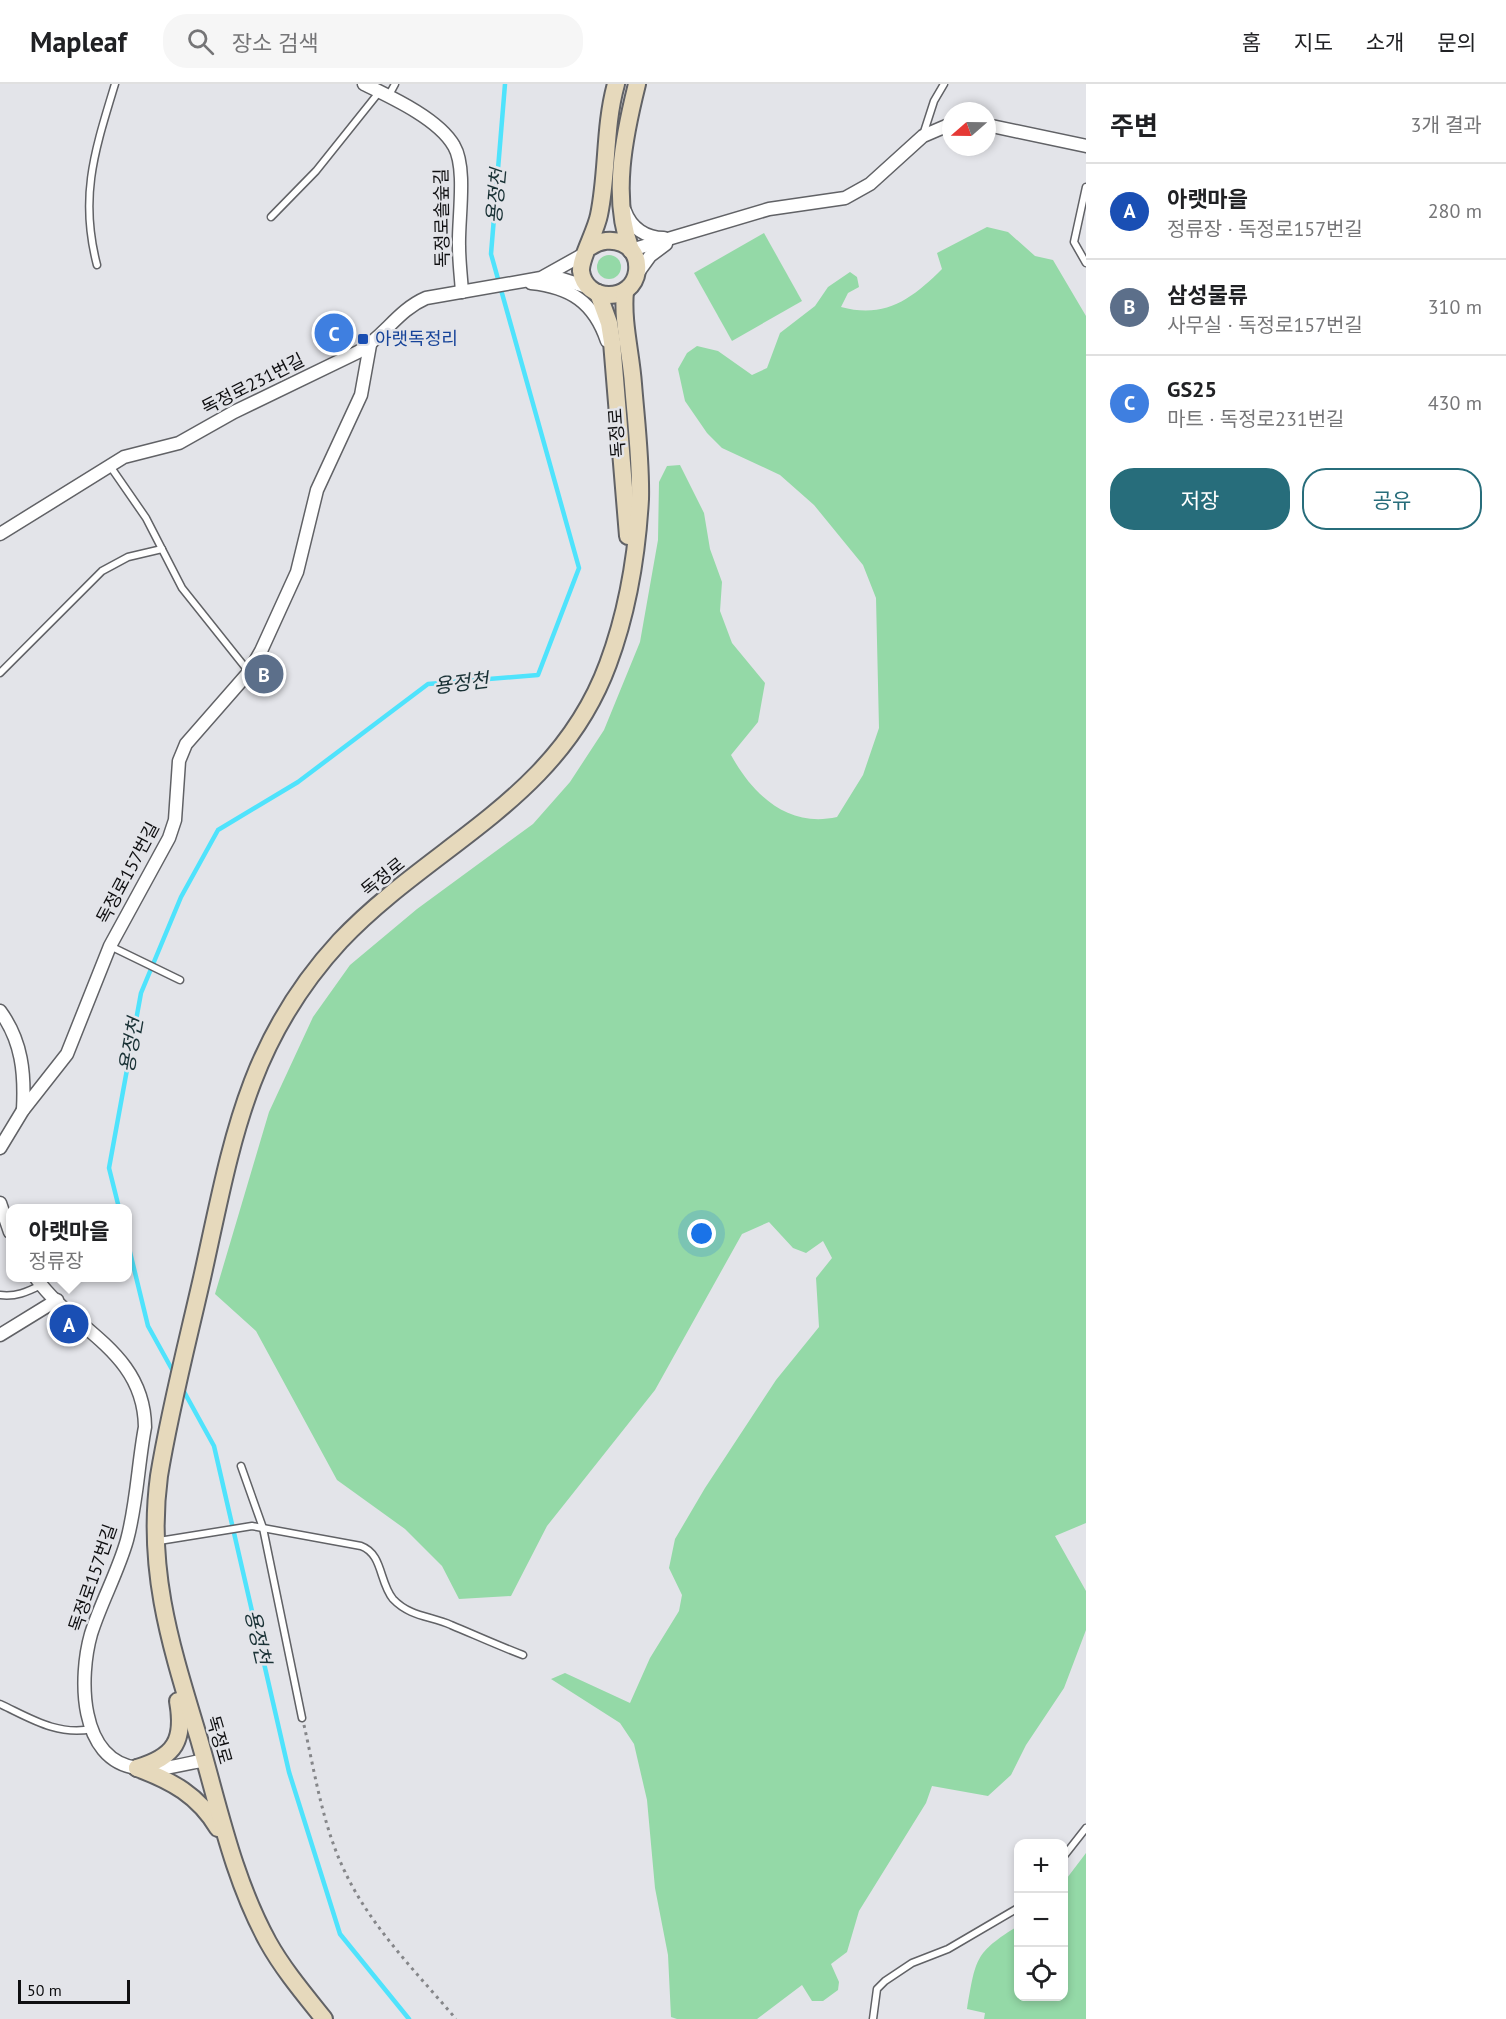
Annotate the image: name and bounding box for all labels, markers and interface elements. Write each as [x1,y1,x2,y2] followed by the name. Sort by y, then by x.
[163,14,583,68] search box
[30,23,127,60] text: Mapleaf
[184,25,217,58] icon: search
[232,29,319,57] text: 장소 검색
[1242,29,1261,56] text: 홈
[1294,29,1333,56] text: 지도
[1366,29,1404,56] text: 소개
[1437,29,1476,56] text: 문의
[942,102,996,156] north arrow
[1110,109,1158,142] text: 주변
[1411,112,1482,138] text: 3개 결과
[481,165,512,225] water label: 용정천
[429,168,454,268] street label: 독정로솔숲길
[1167,185,1248,213] text: 아랫마을
[1123,198,1136,224] text: A
[1428,198,1482,224] text: 280 m
[1167,216,1363,242] text: 정류장 · 독정로157번길
[1167,281,1248,309] text: 삼성물류
[1124,294,1135,320] text: B
[1428,294,1482,320] text: 310 m
[314,310,354,356] pin: C
[1167,312,1363,338] text: 사무실 · 독정로157번길
[375,327,458,350] place label: 아랫독정리
[356,332,370,346] marker: 아랫독정리
[198,348,308,419] street label: 독정로231번길
[1167,375,1217,403] text: GS25
[1124,390,1135,416] text: C
[1428,390,1482,416] text: 430 m
[1167,406,1345,432] text: 마트 · 독정로231번길
[603,407,630,459] street label: 독정로
[1110,468,1290,530] button: 저장
[1302,468,1482,530] button: 공유
[244,652,284,696] pin: B
[432,666,493,699] water label: 용정천
[91,818,164,928] street label: 독정로157번길
[356,852,409,901] street label: 독정로
[113,1013,149,1074] water label: 용정천
[6,1204,132,1282] popup
[29,1217,109,1245] text: 아랫마을
[687,1219,716,1248] your location
[29,1248,84,1274] text: 정류장
[50,1302,88,1346] pin: A
[63,1521,122,1635] street label: 독정로157번길
[239,1607,277,1669] water label: 용정천
[202,1713,237,1767] street label: 독정로
[1014,1839,1068,2001] map controls
[1014,1839,1068,1893] button: +
[1014,1893,1068,1947] button: −
[1014,1947,1068,2001] button: locate
[18,1977,130,2004] scale bar
[27,1980,62,2000] text: 50 m

